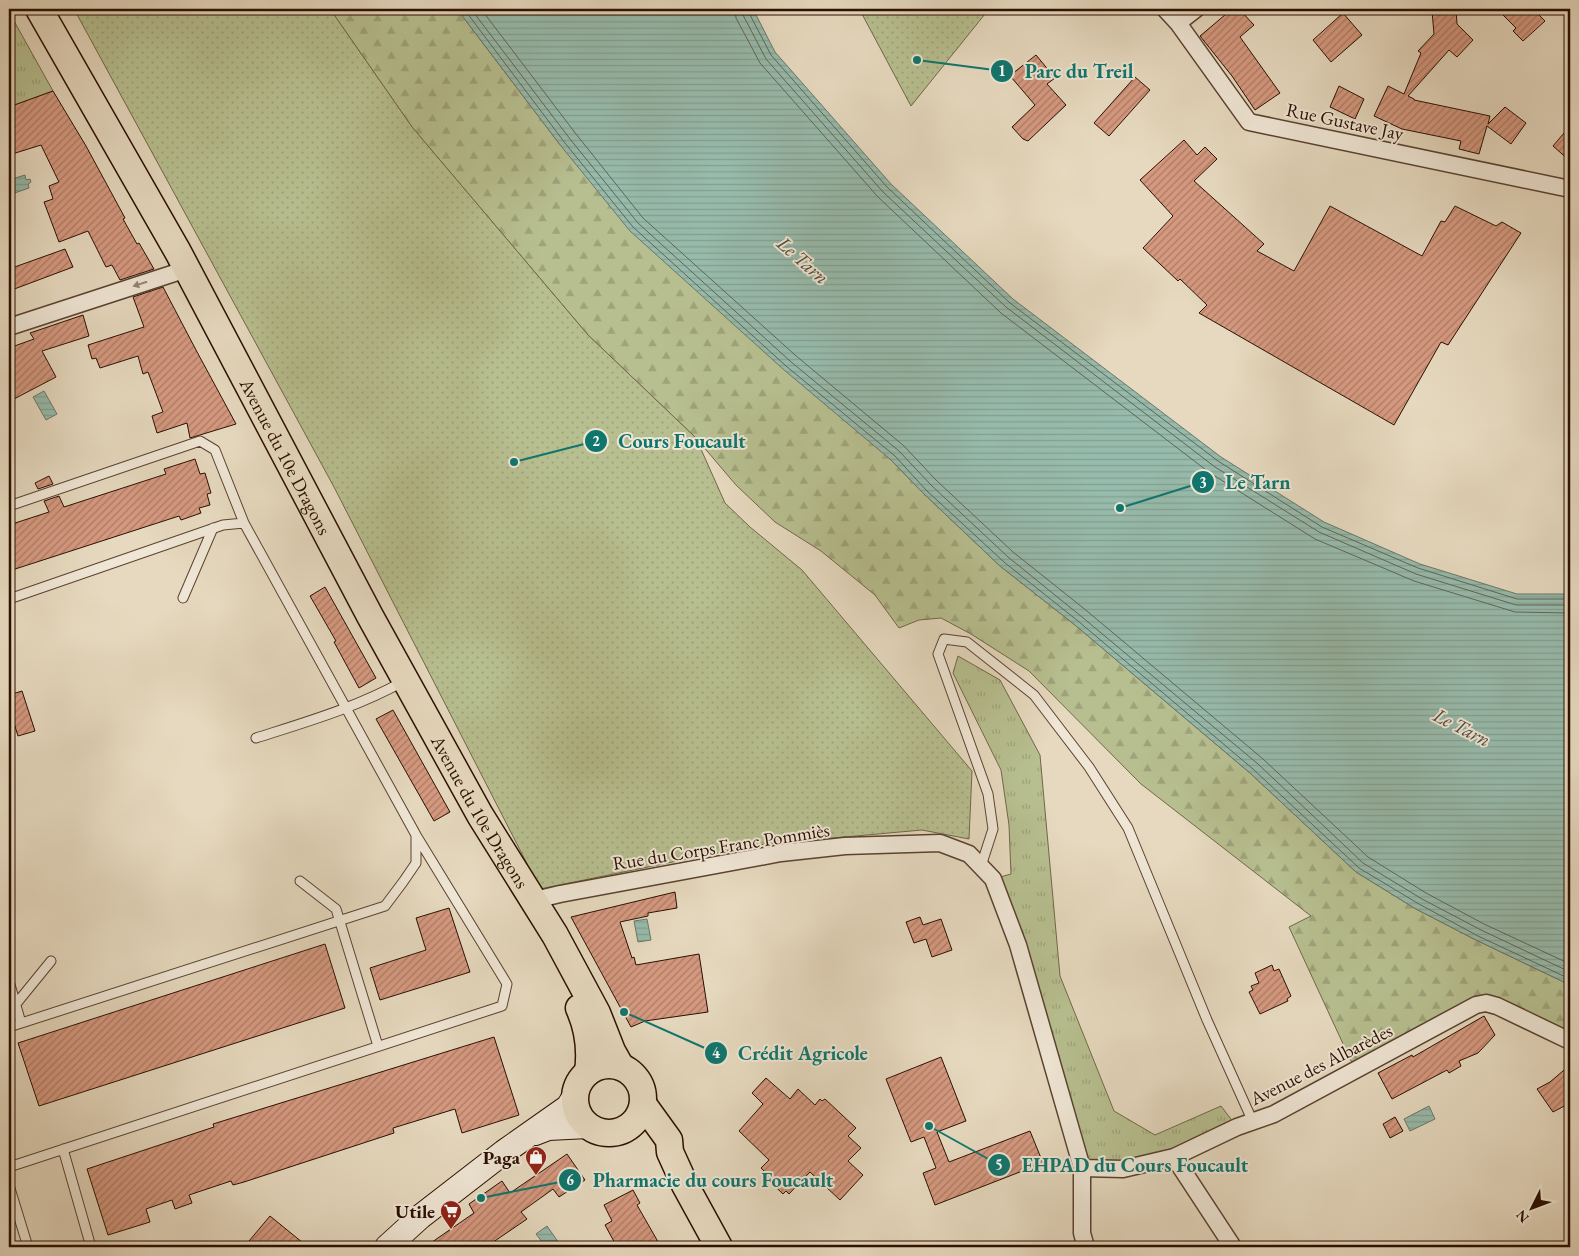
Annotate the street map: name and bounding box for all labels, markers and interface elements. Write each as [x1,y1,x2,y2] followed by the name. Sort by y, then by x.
[990,53,1143,88] callout: Parc du Treil
[1025,58,1134,84] text: Parc du Treil
[998,61,1006,80] text: 1
[1284,97,1406,146] street label: Rue Gustave Jay
[771,230,835,290] water label: Le Tarn
[133,281,148,288] one-way arrow
[233,373,337,539] street label: Avenue du 10e Dragons
[583,423,756,458] callout: Cours Foucault
[618,428,746,454] text: Cours Foucault
[592,431,600,450] text: 2
[1191,465,1301,500] callout: Le Tarn
[1225,469,1291,495] text: Le Tarn
[1199,473,1207,492] text: 3
[1428,701,1495,752] water label: Le Tarn
[425,730,535,893] street label: Avenue du 10e Dragons
[611,817,831,876] street label: Rue du Corps Franc Pommiès
[1245,1018,1397,1112] street label: Avenue des Albarèdes
[703,1035,878,1070] callout: Crédit Agricole
[738,1040,868,1066] text: Crédit Agricole
[712,1043,721,1062] text: 4
[483,1145,521,1170] place label: Paga
[524,1145,548,1176] shop icon: Paga
[987,1148,1258,1183] callout: EHPAD du Cours Foucault
[1022,1152,1249,1178] text: EHPAD du Cours Foucault
[995,1155,1003,1174] text: 5
[558,1162,843,1197] callout: Pharmacie du cours Foucault
[593,1167,834,1193] text: Pharmacie du cours Foucault
[566,1170,574,1189] text: 6
[1506,1184,1556,1234] north arrow
[395,1199,435,1224] place label: Utile
[439,1199,463,1230] supermarket icon: Utile
[1511,1206,1533,1227] text: N

